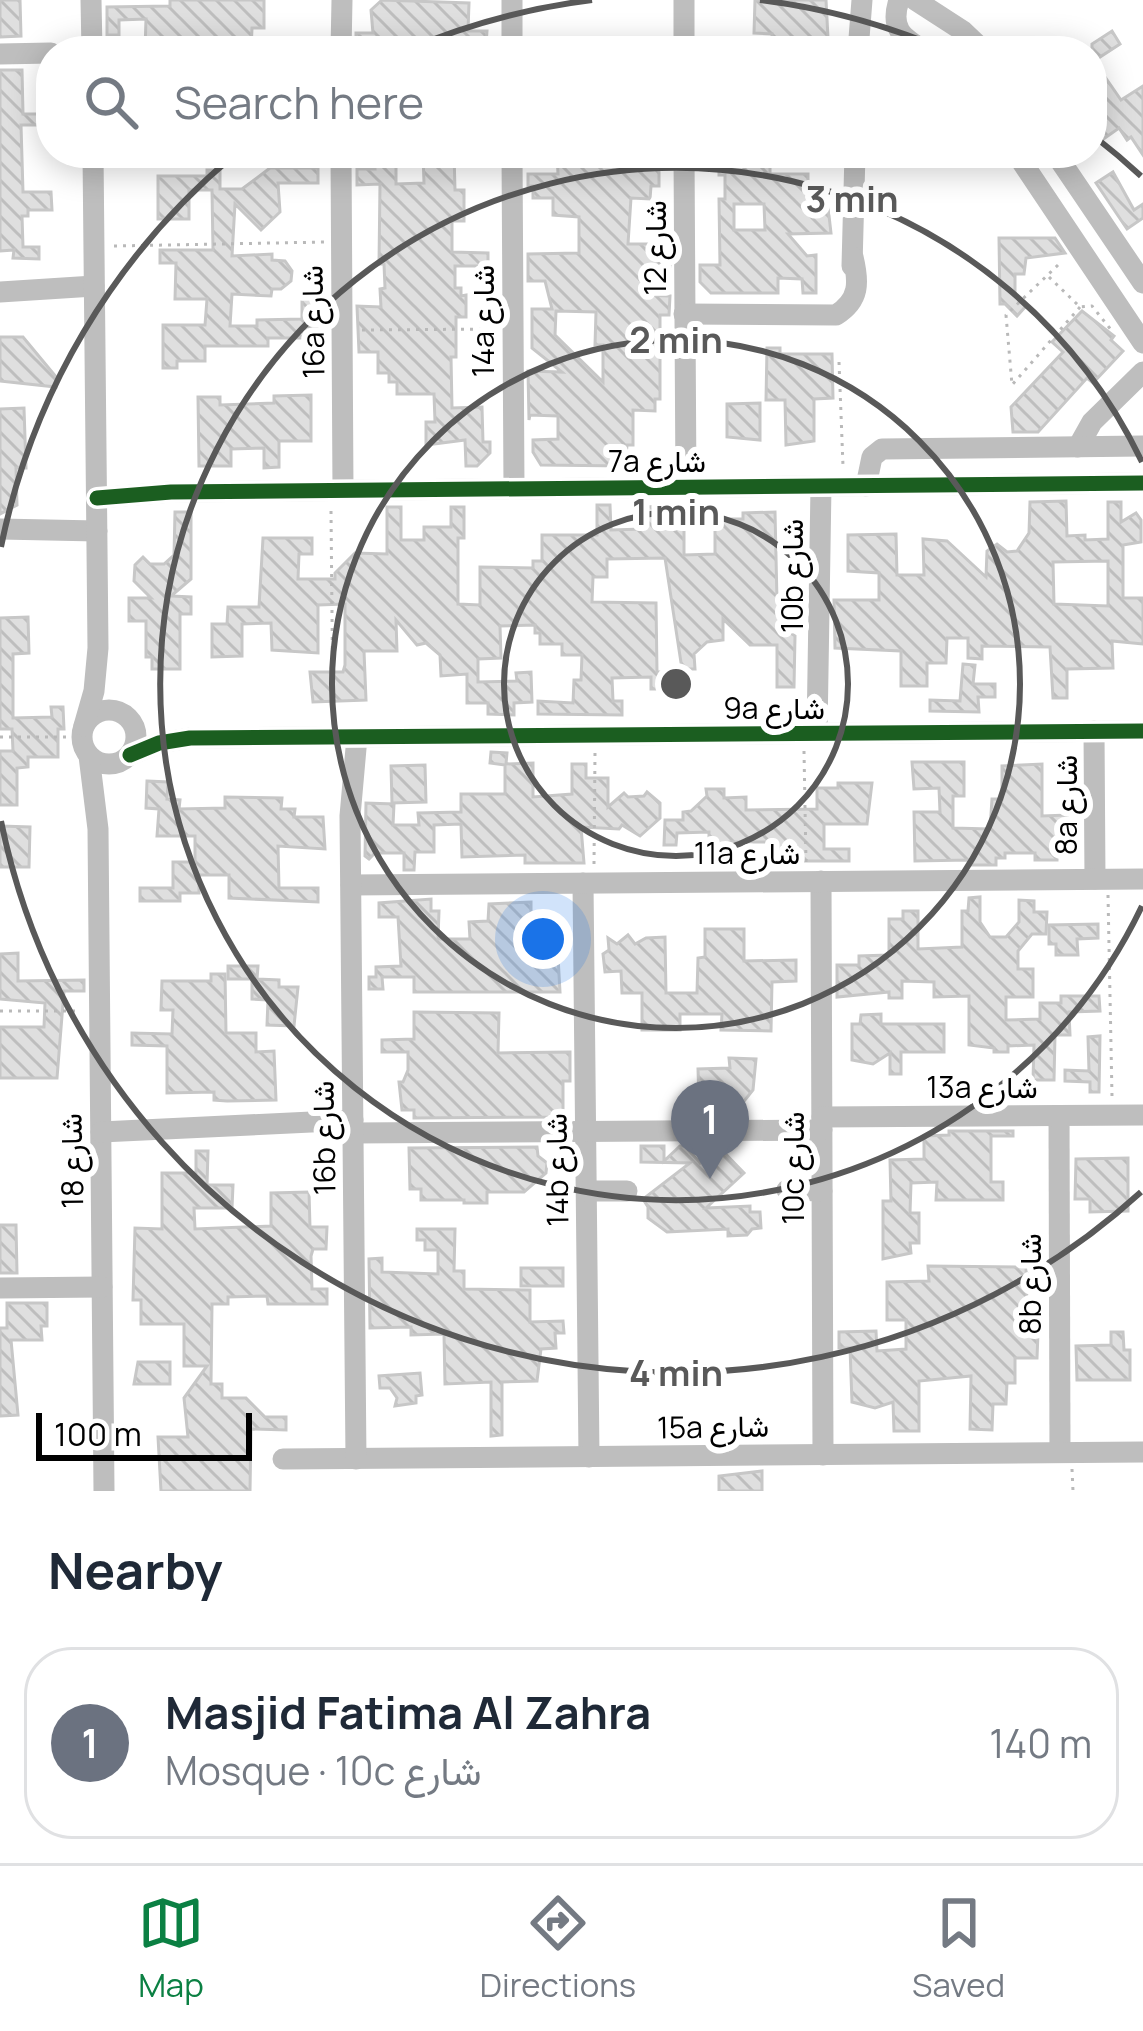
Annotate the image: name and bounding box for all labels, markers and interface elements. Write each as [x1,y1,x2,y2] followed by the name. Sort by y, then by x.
[36,36,1107,168] search box
[78,69,144,135] icon: search
[174,71,424,133] text: Search here
[805,174,899,223] text: 3 min
[634,200,676,296] street label: شارع 12
[291,265,334,379] street label: 16a شارع
[462,265,504,377] street label: 14a شارع
[629,315,723,364] text: 2 min
[608,440,706,482] street label: 7a شارع
[632,487,720,536] text: 1 min
[771,519,813,633] street label: 10b شارع
[655,663,697,705] centre of rings
[723,687,825,729] street label: 9a شارع
[1045,755,1087,855] street label: 8a شارع
[694,832,800,874] street label: 11a شارع
[513,909,573,969] your location
[926,1066,1038,1108] street label: 13a شارع
[302,1080,345,1196] street label: 16b شارع
[671,1080,749,1179] pin: 1
[772,1112,814,1224] street label: 10c شارع
[50,1113,93,1209] street label: شارع 18
[535,1113,578,1227] street label: 14b شارع
[1009,1233,1051,1335] street label: 8b شارع
[629,1348,723,1397] text: 4 min
[657,1405,769,1448] street label: 15a شارع
[36,1407,252,1460] scale bar
[54,1411,142,1456] text: 100 m
[48,1535,223,1604] text: Nearby
[165,1681,651,1743] text: Masjid Fatima Al Zahra
[81,1716,99,1770] text: 1
[989,1716,1092,1770] text: 140 m
[165,1743,481,1797] text: Mosque · 10c شارع
[138,1890,204,2007] tab: Map
[480,1890,636,2007] tab: Directions
[912,1890,1005,2007] tab: Saved

